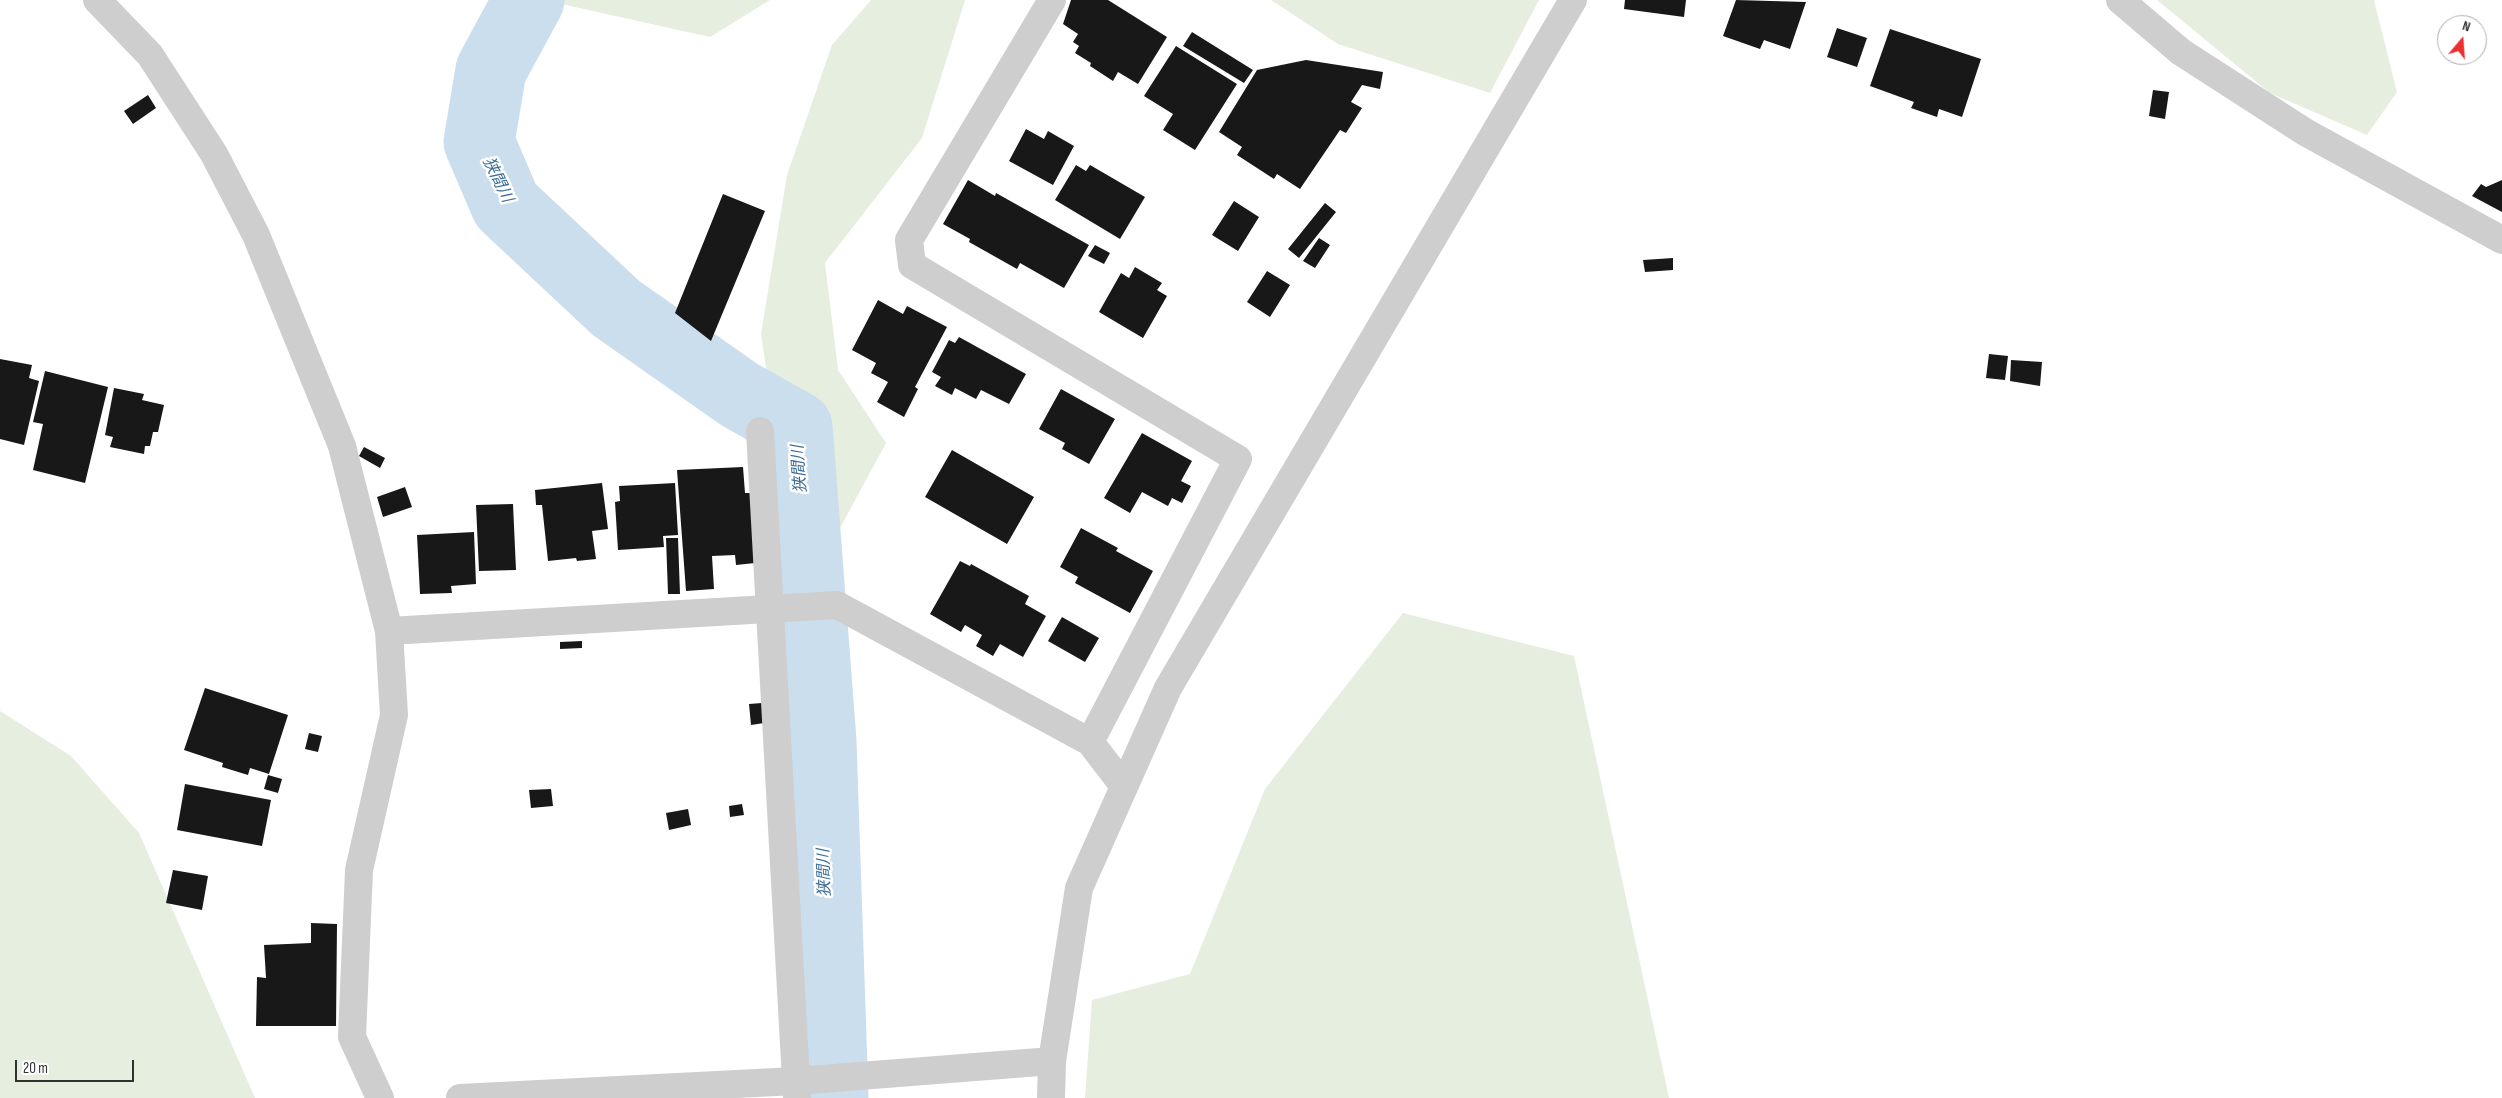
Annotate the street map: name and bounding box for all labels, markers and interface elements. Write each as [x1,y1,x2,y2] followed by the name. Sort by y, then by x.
[2437,15,2487,65] north arrow
[2460,17,2473,35] text: N
[478,154,516,206] water label: 狭間川
[789,444,811,494] water label: 狭間川
[815,849,835,897] water label: 狭間川
[18,1050,136,1082] scale bar
[23,1059,48,1078] text: 20 m

